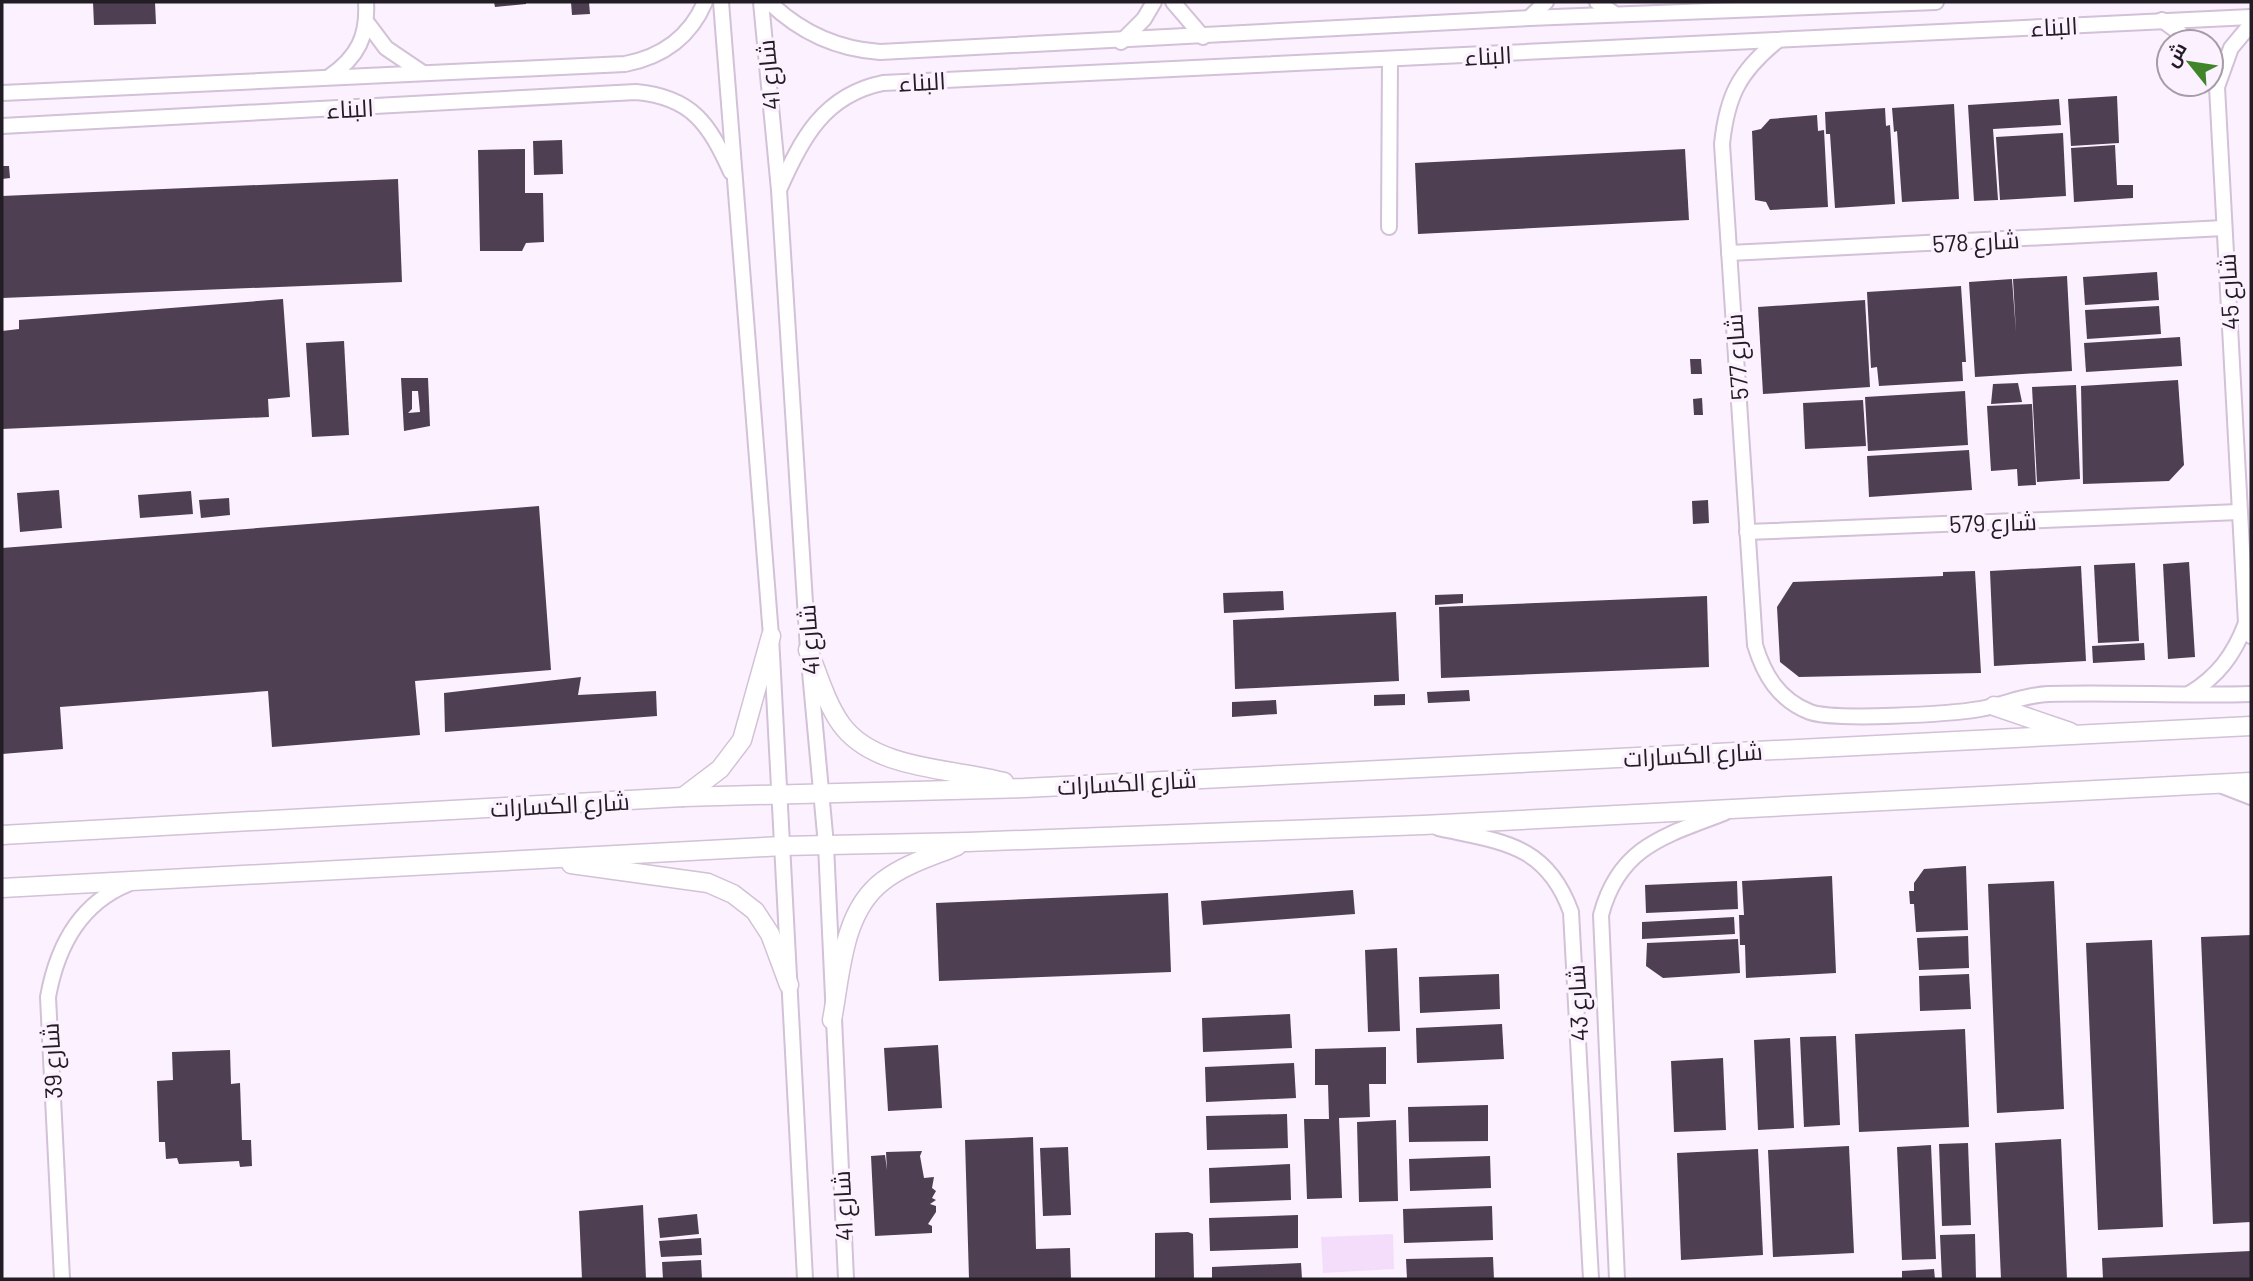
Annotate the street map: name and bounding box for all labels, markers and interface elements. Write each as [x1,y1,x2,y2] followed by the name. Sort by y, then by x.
[2030,10,2078,42] street label: البناء
[2155,28,2225,98] north arrow
[750,38,789,111] street label: شارع 41
[2159,38,2192,71] text: ش
[1464,39,1512,71] street label: البناء
[898,65,946,97] street label: البناء
[326,92,374,124] street label: البناء
[1932,224,2021,261] street label: شارع 578
[2212,253,2247,331] street label: شارع 45
[1719,313,1756,401] street label: شارع 577
[1949,506,2037,541] street label: شارع 579
[791,604,828,676] street label: شارع 41
[1623,736,1764,775] street label: شارع الكسارات
[1057,764,1198,803] street label: شارع الكسارات
[490,786,631,825] street label: شارع الكسارات
[1561,964,1596,1042] street label: شارع 43
[35,1022,70,1100] street label: شارع 39
[826,1170,861,1242] street label: شارع 41

